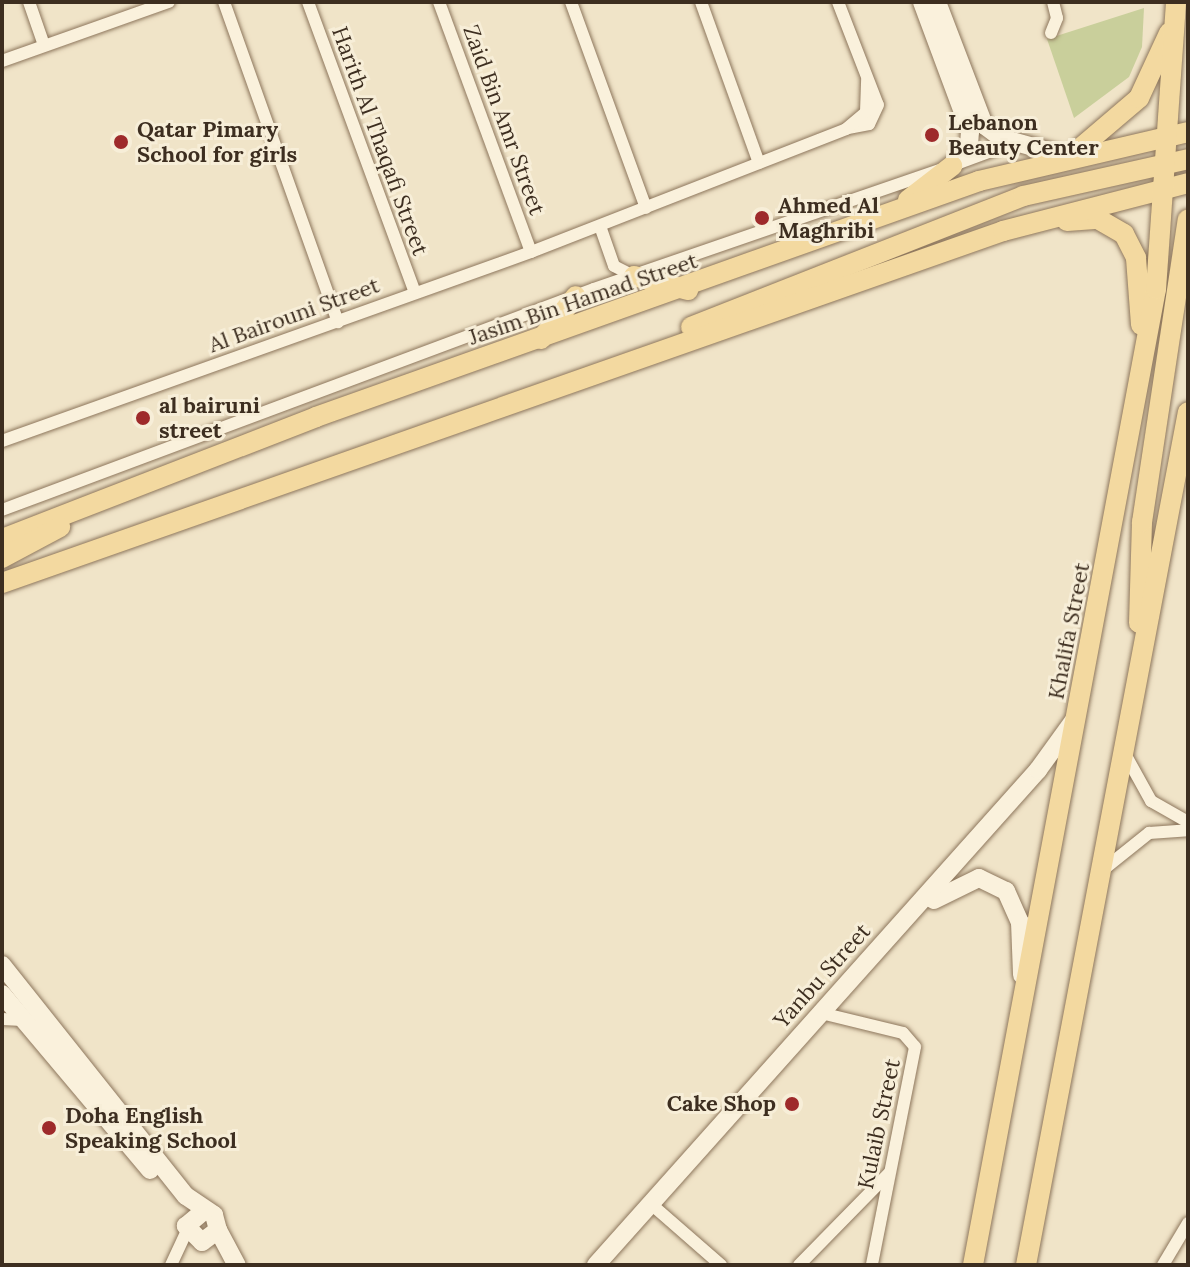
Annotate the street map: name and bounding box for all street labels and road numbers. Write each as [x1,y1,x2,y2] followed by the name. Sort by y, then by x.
[457,22,551,218] street label: Zaid Bin Amr Street
[326,23,434,259] street label: Harith Al Thaqafi Street
[465,247,701,351] street label: Jasim Bin Hamad Street
[205,272,383,358] street label: Al Bairouni Street
[1043,560,1095,702] street label: Khalifa Street
[768,918,876,1034] street label: Yanbu Street
[852,1056,906,1192] street label: Kulaib Street

